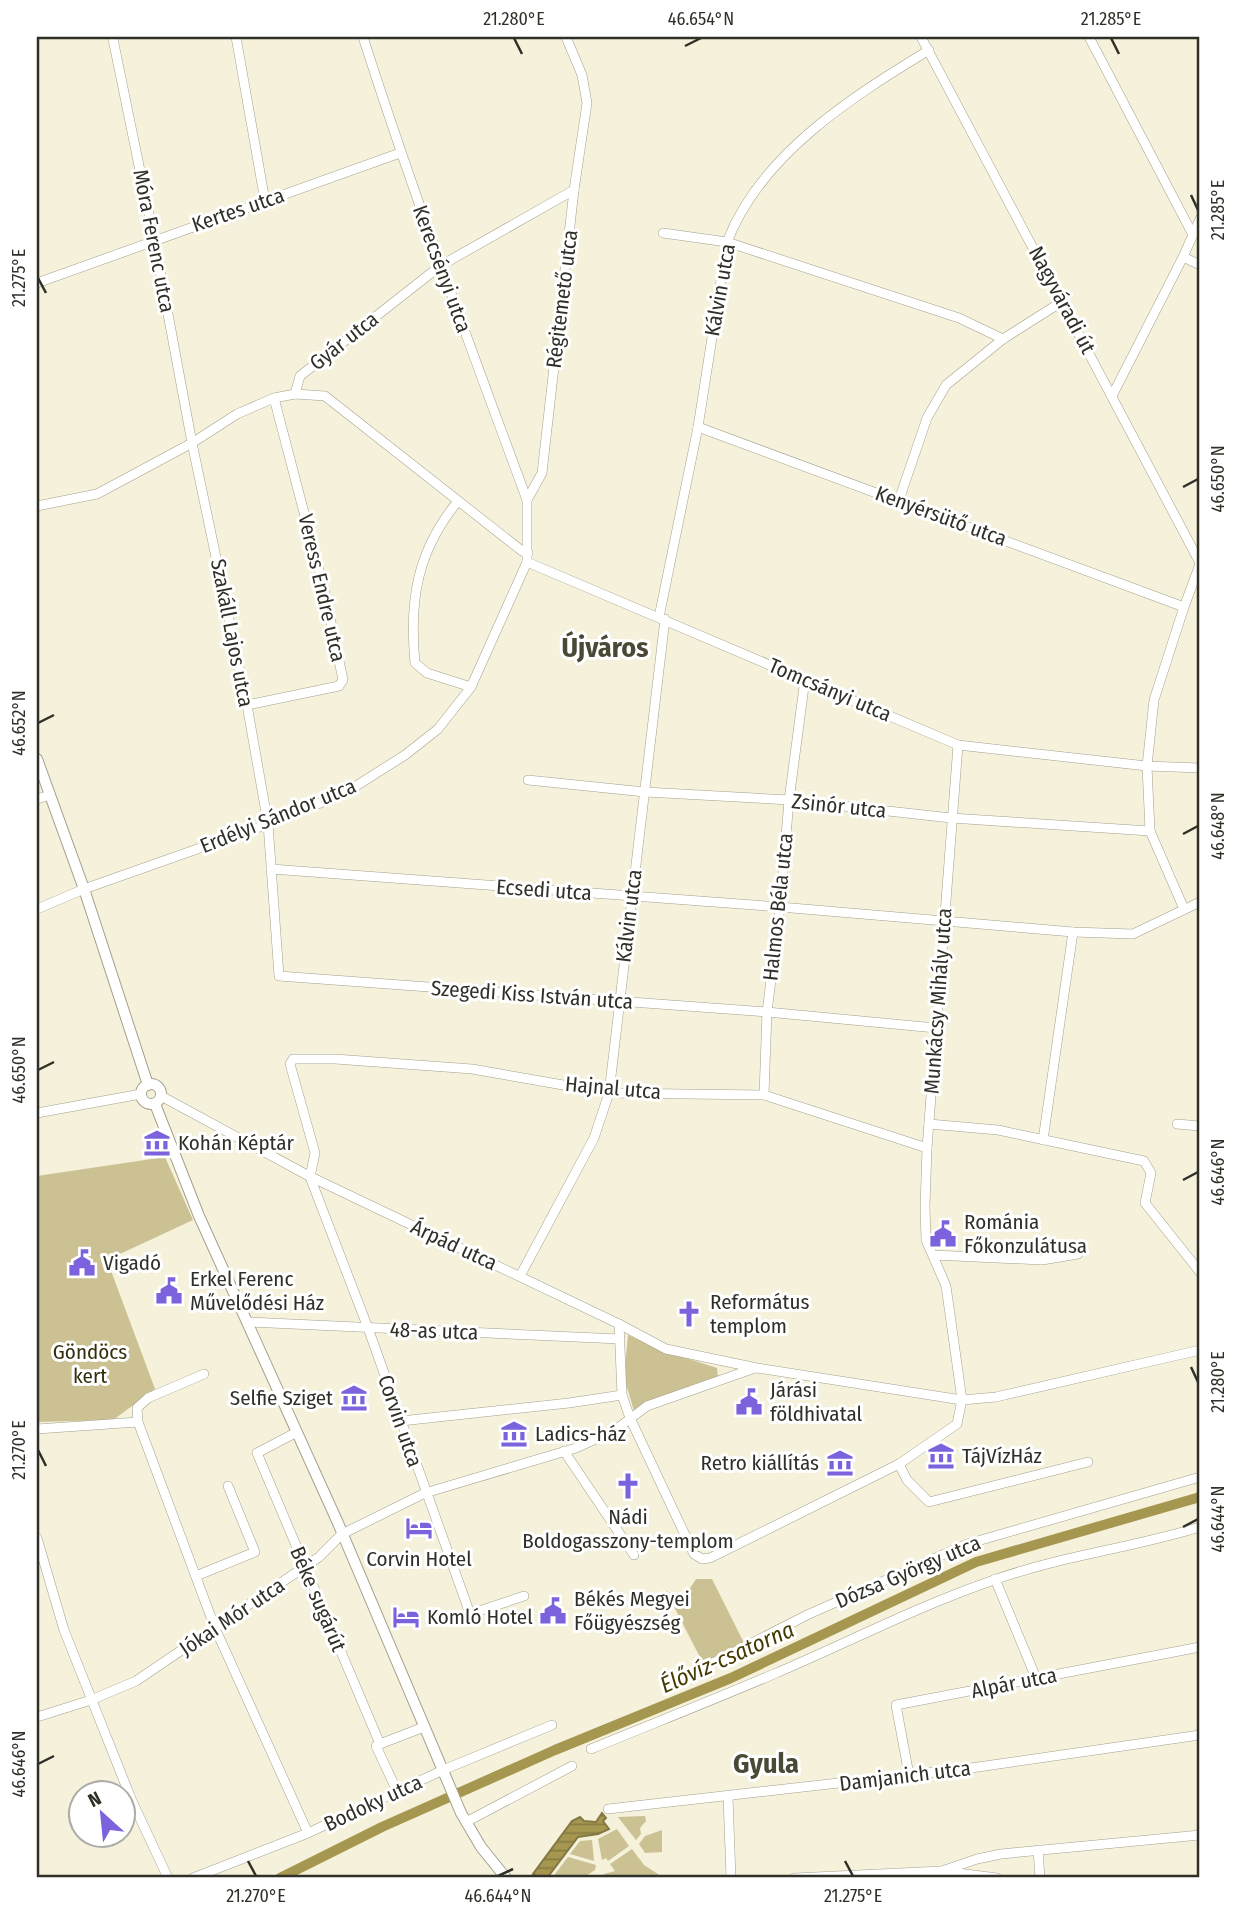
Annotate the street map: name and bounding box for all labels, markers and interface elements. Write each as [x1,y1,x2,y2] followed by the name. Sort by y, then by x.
[483,8,545,30] text: 21.280°E
[668,8,734,30] text: 46.654°N
[1081,8,1141,30] text: 21.285°E
[127,167,181,315] street label: Móra Ferenc utca
[1207,180,1229,240] text: 21.285°E
[188,182,288,238] street label: Kertes utca
[407,202,477,336] street label: Kerecsényi utca
[541,228,583,370] street label: Régitemető utca
[699,242,741,338] street label: Kálvin utca
[1023,242,1101,358] street label: Nagyváradi út
[8,249,30,307] text: 21.275°E
[304,306,384,376] street label: Gyár utca
[1207,445,1229,513] text: 46.650°N
[872,480,1010,552] street label: Kenyérsütő utca
[292,512,352,664] street label: Veress Endre utca
[205,557,259,709] street label: Szakáll Lajos utca
[562,630,648,664] district label: Újváros
[765,652,895,728] street label: Tomcsányi utca
[8,690,30,756] text: 46.652°N
[196,773,360,859] street label: Erdélyi Sándor utca
[790,788,888,824] street label: Zsinór utca
[1207,792,1229,860] text: 46.648°N
[757,832,799,982] street label: Halmos Béla utca
[610,868,648,964] street label: Kálvin utca
[495,874,593,906] street label: Ecsedi utca
[919,907,957,1095] street label: Munkácsy Mihály utca
[430,975,634,1015] street label: Szegedi Kiss István utca
[8,1036,30,1104] text: 46.650°N
[564,1071,662,1105] street label: Hajnal utca
[142,1128,172,1158] museum icon: Kohán Képtár
[178,1130,295,1156] place label: Kohán Képtár
[1207,1138,1229,1206] text: 46.646°N
[964,1209,1087,1259] place label: Románia Főkonzulátusa
[407,1214,501,1276] street label: Árpád utca
[928,1219,958,1249] public building icon: Románia Főkonzulátusa
[67,1248,97,1278] public building icon: Vigadó
[103,1250,161,1276] place label: Vigadó
[190,1266,324,1316] place label: Erkel Ferenc Művelődési Ház
[154,1276,184,1306] public building icon: Erkel Ferenc Művelődési Ház
[710,1289,809,1339] place label: Református templom
[674,1299,704,1329] church icon: Református templom
[389,1316,479,1346] street label: 48-as utca
[53,1339,127,1389] park label: Göndöcs kert
[1207,1351,1229,1413] text: 21.280°E
[372,1371,428,1471] street label: Corvin utca
[770,1377,862,1427] place label: Járási földhivatal
[339,1383,369,1413] museum icon: Selfie Sziget
[230,1385,333,1411] place label: Selfie Sziget
[734,1387,764,1417] public building icon: Járási földhivatal
[499,1419,529,1449] museum icon: Ladics-ház
[8,1420,30,1480] text: 21.270°E
[535,1421,626,1447] place label: Ladics-ház
[926,1441,956,1471] museum icon: TájVízHáz
[962,1443,1042,1469] place label: TájVízHáz
[825,1448,855,1478] museum icon: Retro kiállítás
[701,1450,819,1476] place label: Retro kiállítás
[613,1471,643,1501] church icon: Nádi Boldogasszony-templom
[1207,1486,1229,1553] text: 46.644°N
[522,1504,734,1554] place label: Nádi Boldogasszony-templom
[404,1513,434,1543] hotel icon: Corvin Hotel
[831,1530,985,1614] street label: Dózsa György utca
[284,1543,352,1656] street label: Béke sugárút
[366,1546,472,1572] place label: Corvin Hotel
[174,1572,290,1662] street label: Jókai Mór utca
[574,1586,690,1636] place label: Békés Megyei Főügyészség
[538,1596,568,1626] public building icon: Békés Megyei Főügyészség
[391,1602,421,1632] hotel icon: Komló Hotel
[427,1604,533,1630] place label: Komló Hotel
[655,1614,798,1699] water label: Élővíz-csatorna
[969,1662,1059,1704] street label: Alpár utca
[8,1730,30,1798] text: 46.646°N
[733,1747,799,1780] district label: Gyula
[838,1755,972,1797] street label: Damjanich utca
[320,1769,426,1837] street label: Bodoky utca
[66,1778,136,1848] north arrow
[84,1786,105,1812] text: N
[226,1885,286,1907] text: 21.270°E
[465,1885,532,1907] text: 46.644°N
[824,1885,882,1907] text: 21.275°E

